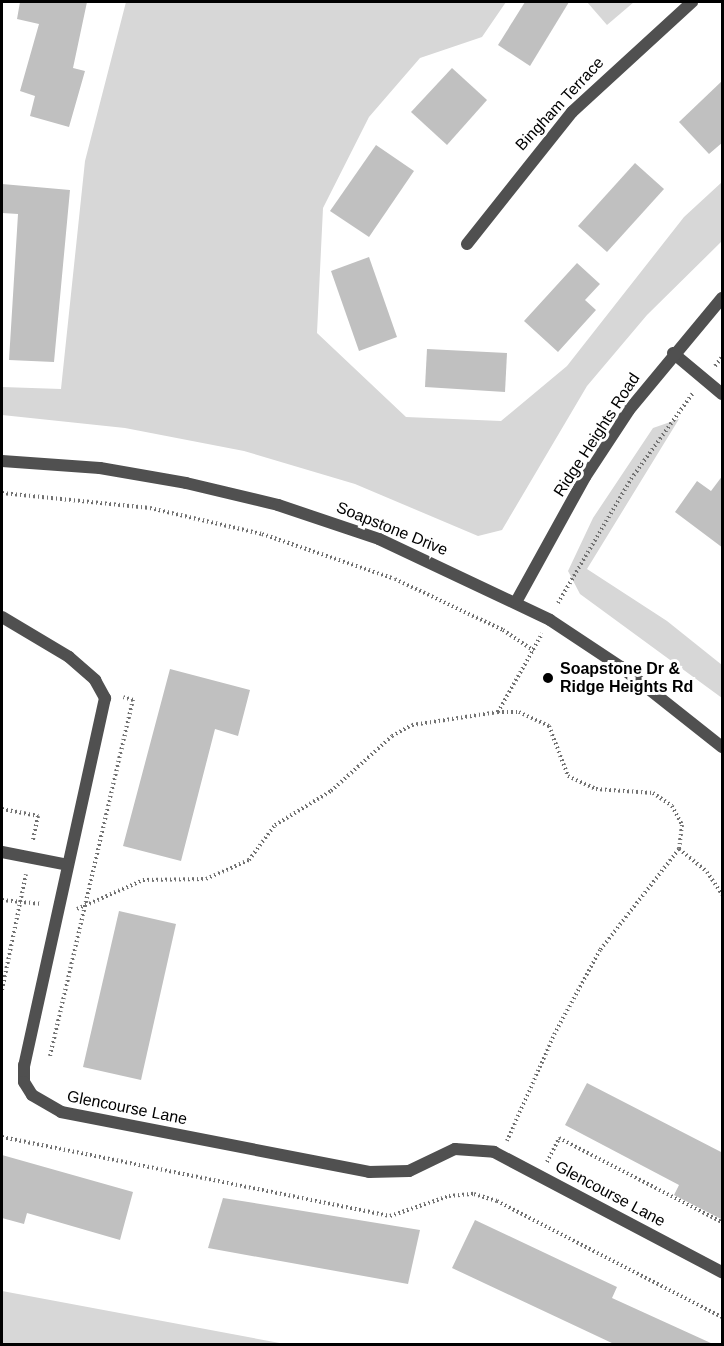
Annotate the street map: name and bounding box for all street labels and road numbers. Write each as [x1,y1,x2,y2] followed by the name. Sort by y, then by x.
[512,53,608,155] street label: Bingham Terrace
[550,370,644,500] street label: Ridge Heights Road
[334,498,450,560] street label: Soapstone Drive
[65,1087,189,1129] street label: Glencourse Lane
[552,1157,668,1231] street label: Glencourse Lane

